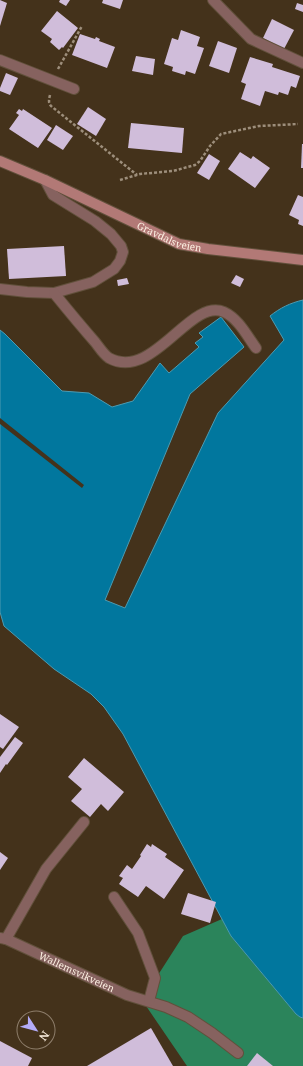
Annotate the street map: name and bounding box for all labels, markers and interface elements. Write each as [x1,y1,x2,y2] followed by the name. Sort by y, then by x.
[135,218,203,255] street label: Gravdalsveien
[37,948,117,996] street label: Wallemsvikveien
[16,1010,56,1050] north arrow
[36,1028,53,1044] text: N

